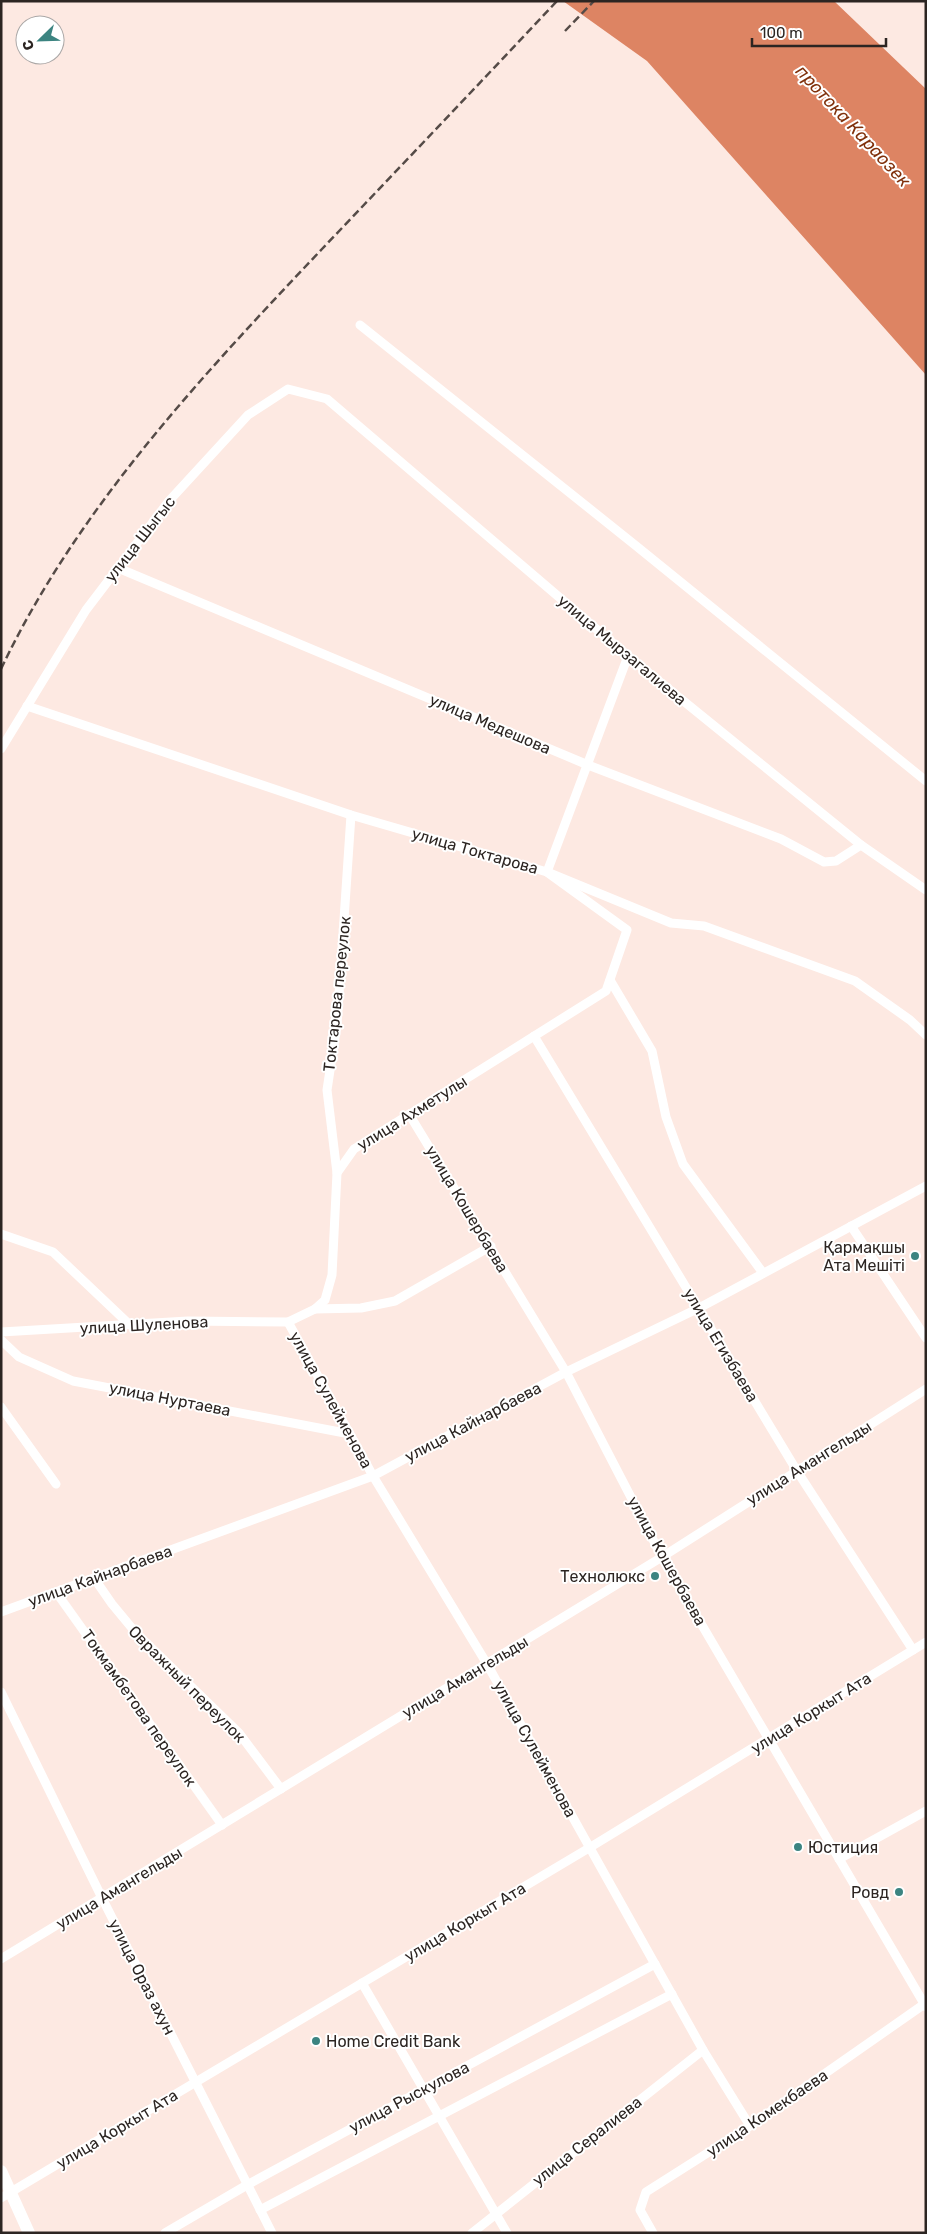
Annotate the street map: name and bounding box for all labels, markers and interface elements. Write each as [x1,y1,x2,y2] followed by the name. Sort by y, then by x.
[15,15,65,65] north arrow
[752,15,886,47] scale bar
[760,24,802,42] text: 100 m
[19,37,38,53] text: С
[791,60,915,192] water label: протока Караозек
[101,492,179,586] street label: улица Шыгыс
[554,591,690,709] street label: улица Мырзагалиева
[427,690,553,758] street label: улица Медешова
[410,824,540,878] street label: улица Токтарова
[319,915,355,1073] street label: Токтарова переулок
[353,1071,471,1155] street label: улица Ахметулы
[422,1142,512,1276] street label: улица Кошербаева
[823,1238,905,1275] place label: Қармақшы Ата Мешіті
[909,1250,921,1262] marker: Қармақшы Ата Мешіті
[680,1285,762,1405] street label: улица Егизбаева
[79,1312,209,1338] street label: улица Шуленова
[285,1328,377,1472] street label: улица Сулейменова
[108,1378,232,1420] street label: улица Нуртаева
[402,1378,544,1466] street label: улица Кайнарбаева
[743,1417,875,1509] street label: улица Амангельды
[624,1493,710,1629] street label: улица Кошербаева
[25,1541,175,1611] street label: улица Кайнарбаева
[560,1567,645,1586] place label: Технолюкс
[649,1570,661,1582] marker: Технолюкс
[125,1622,250,1747] street label: Овражный переулок
[78,1626,201,1790] street label: Токмамбетова переулок
[398,1632,532,1722] street label: улица Амангельды
[747,1668,875,1758] street label: улица Коркыт Ата
[489,1677,581,1821] street label: улица Сулейменова
[808,1838,878,1857] place label: Юстиция
[792,1841,804,1853] marker: Юстиция
[52,1843,186,1933] street label: улица Амангельды
[401,1878,529,1966] street label: улица Коркыт Ата
[851,1883,889,1902] place label: Ровд
[893,1886,905,1898] marker: Ровд
[105,1916,179,2038] street label: улица Ораз ахун
[326,2032,461,2051] place label: Home Credit Bank
[310,2035,322,2047] marker: Home Credit Bank
[346,2057,472,2137] street label: улица Рыскулова
[703,2065,831,2161] street label: улица Комекбаева
[53,2085,181,2173] street label: улица Коркыт Ата
[528,2092,646,2190] street label: улица Сералиева

